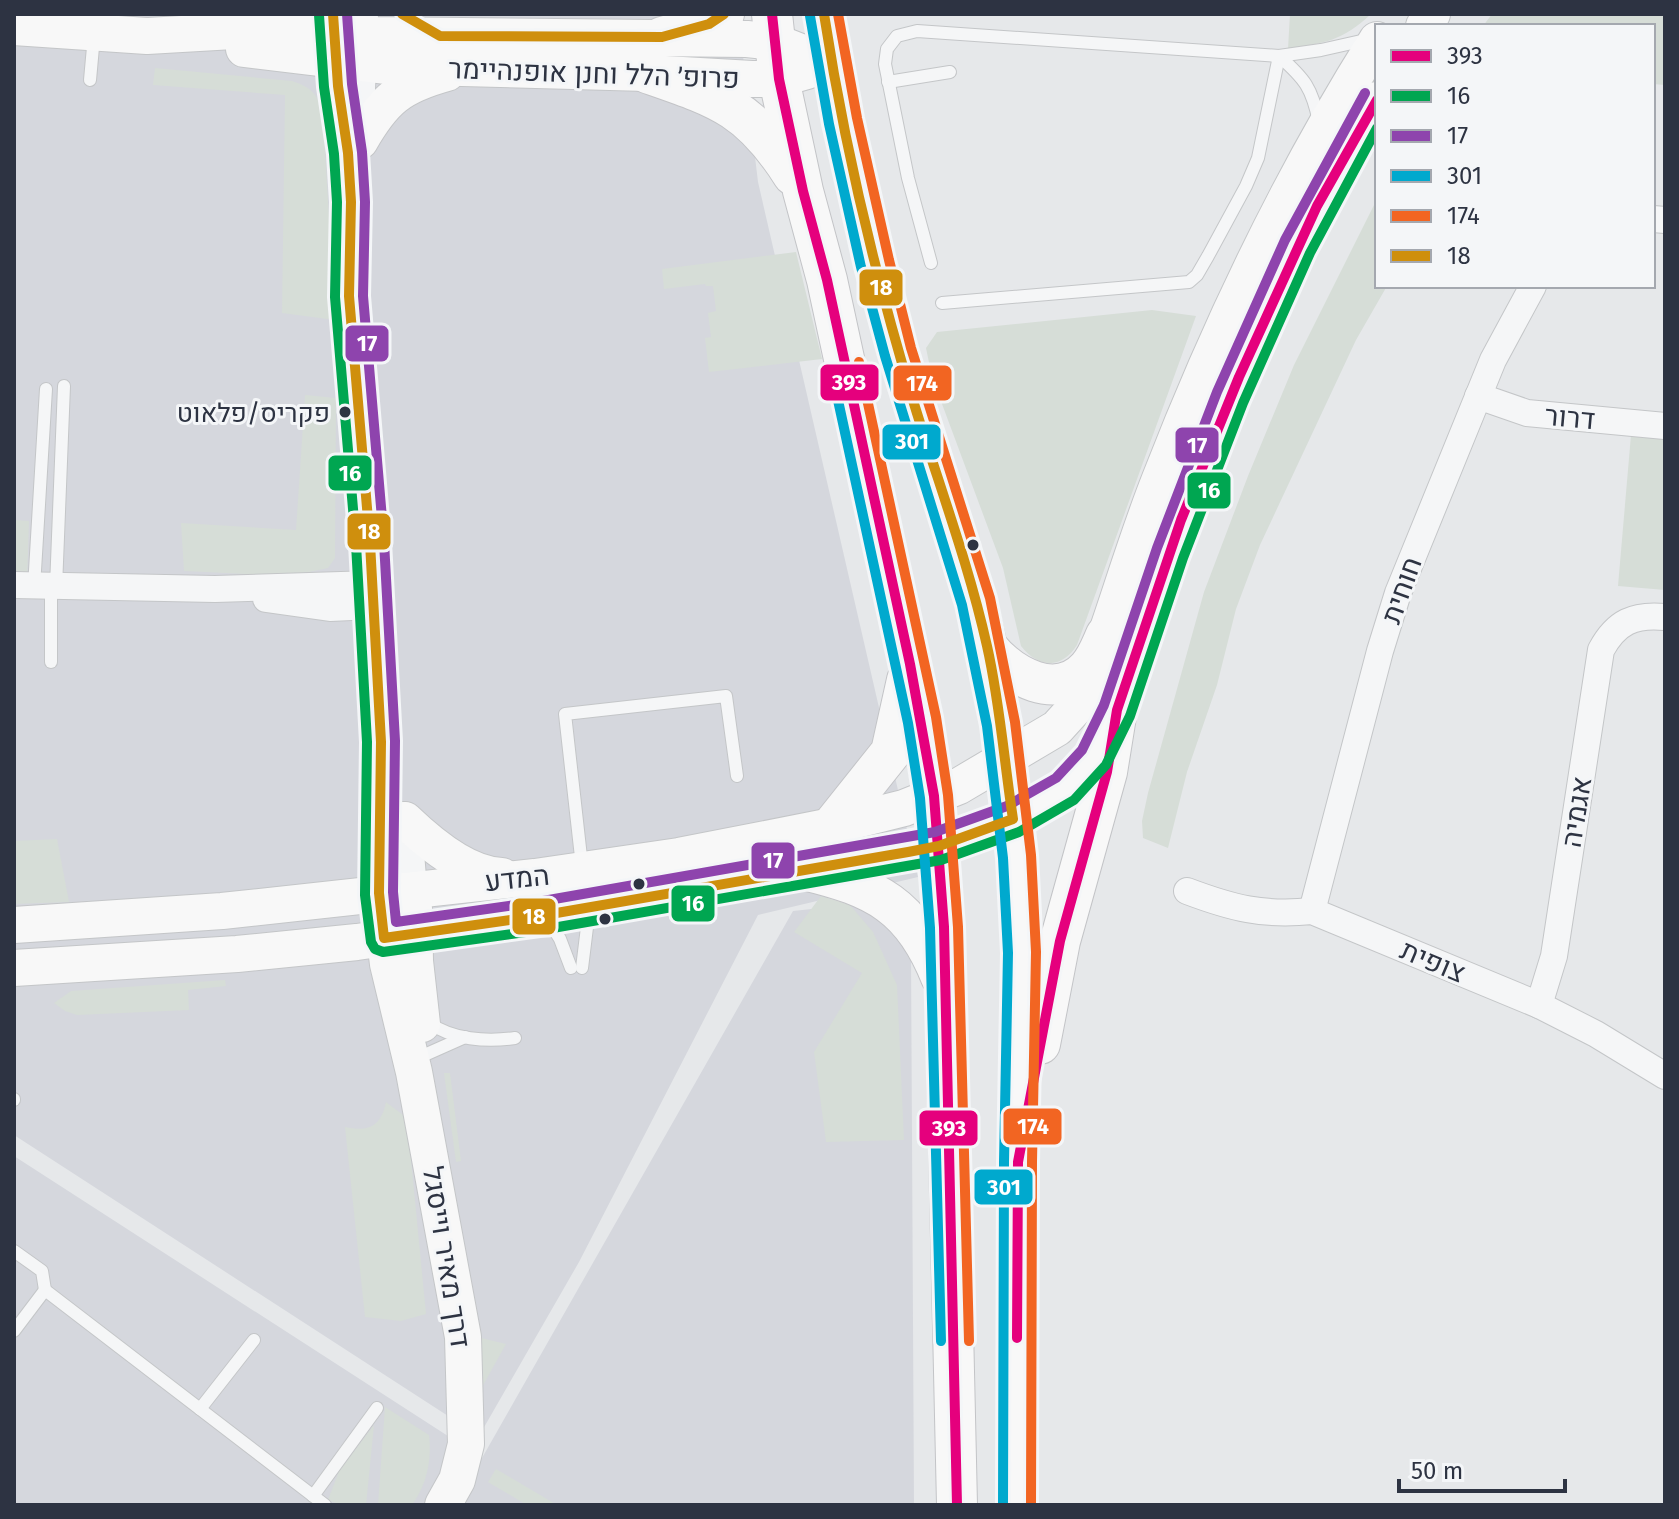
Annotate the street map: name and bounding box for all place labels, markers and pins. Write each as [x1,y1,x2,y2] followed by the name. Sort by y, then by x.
[177,398,330,429] place label: פקריס/פלאוט
[337,404,353,420] marker: פקריס/פלאוט
[965,537,981,553] unlabelled marker
[631,876,647,892] unlabelled marker
[597,911,613,927] unlabelled marker

